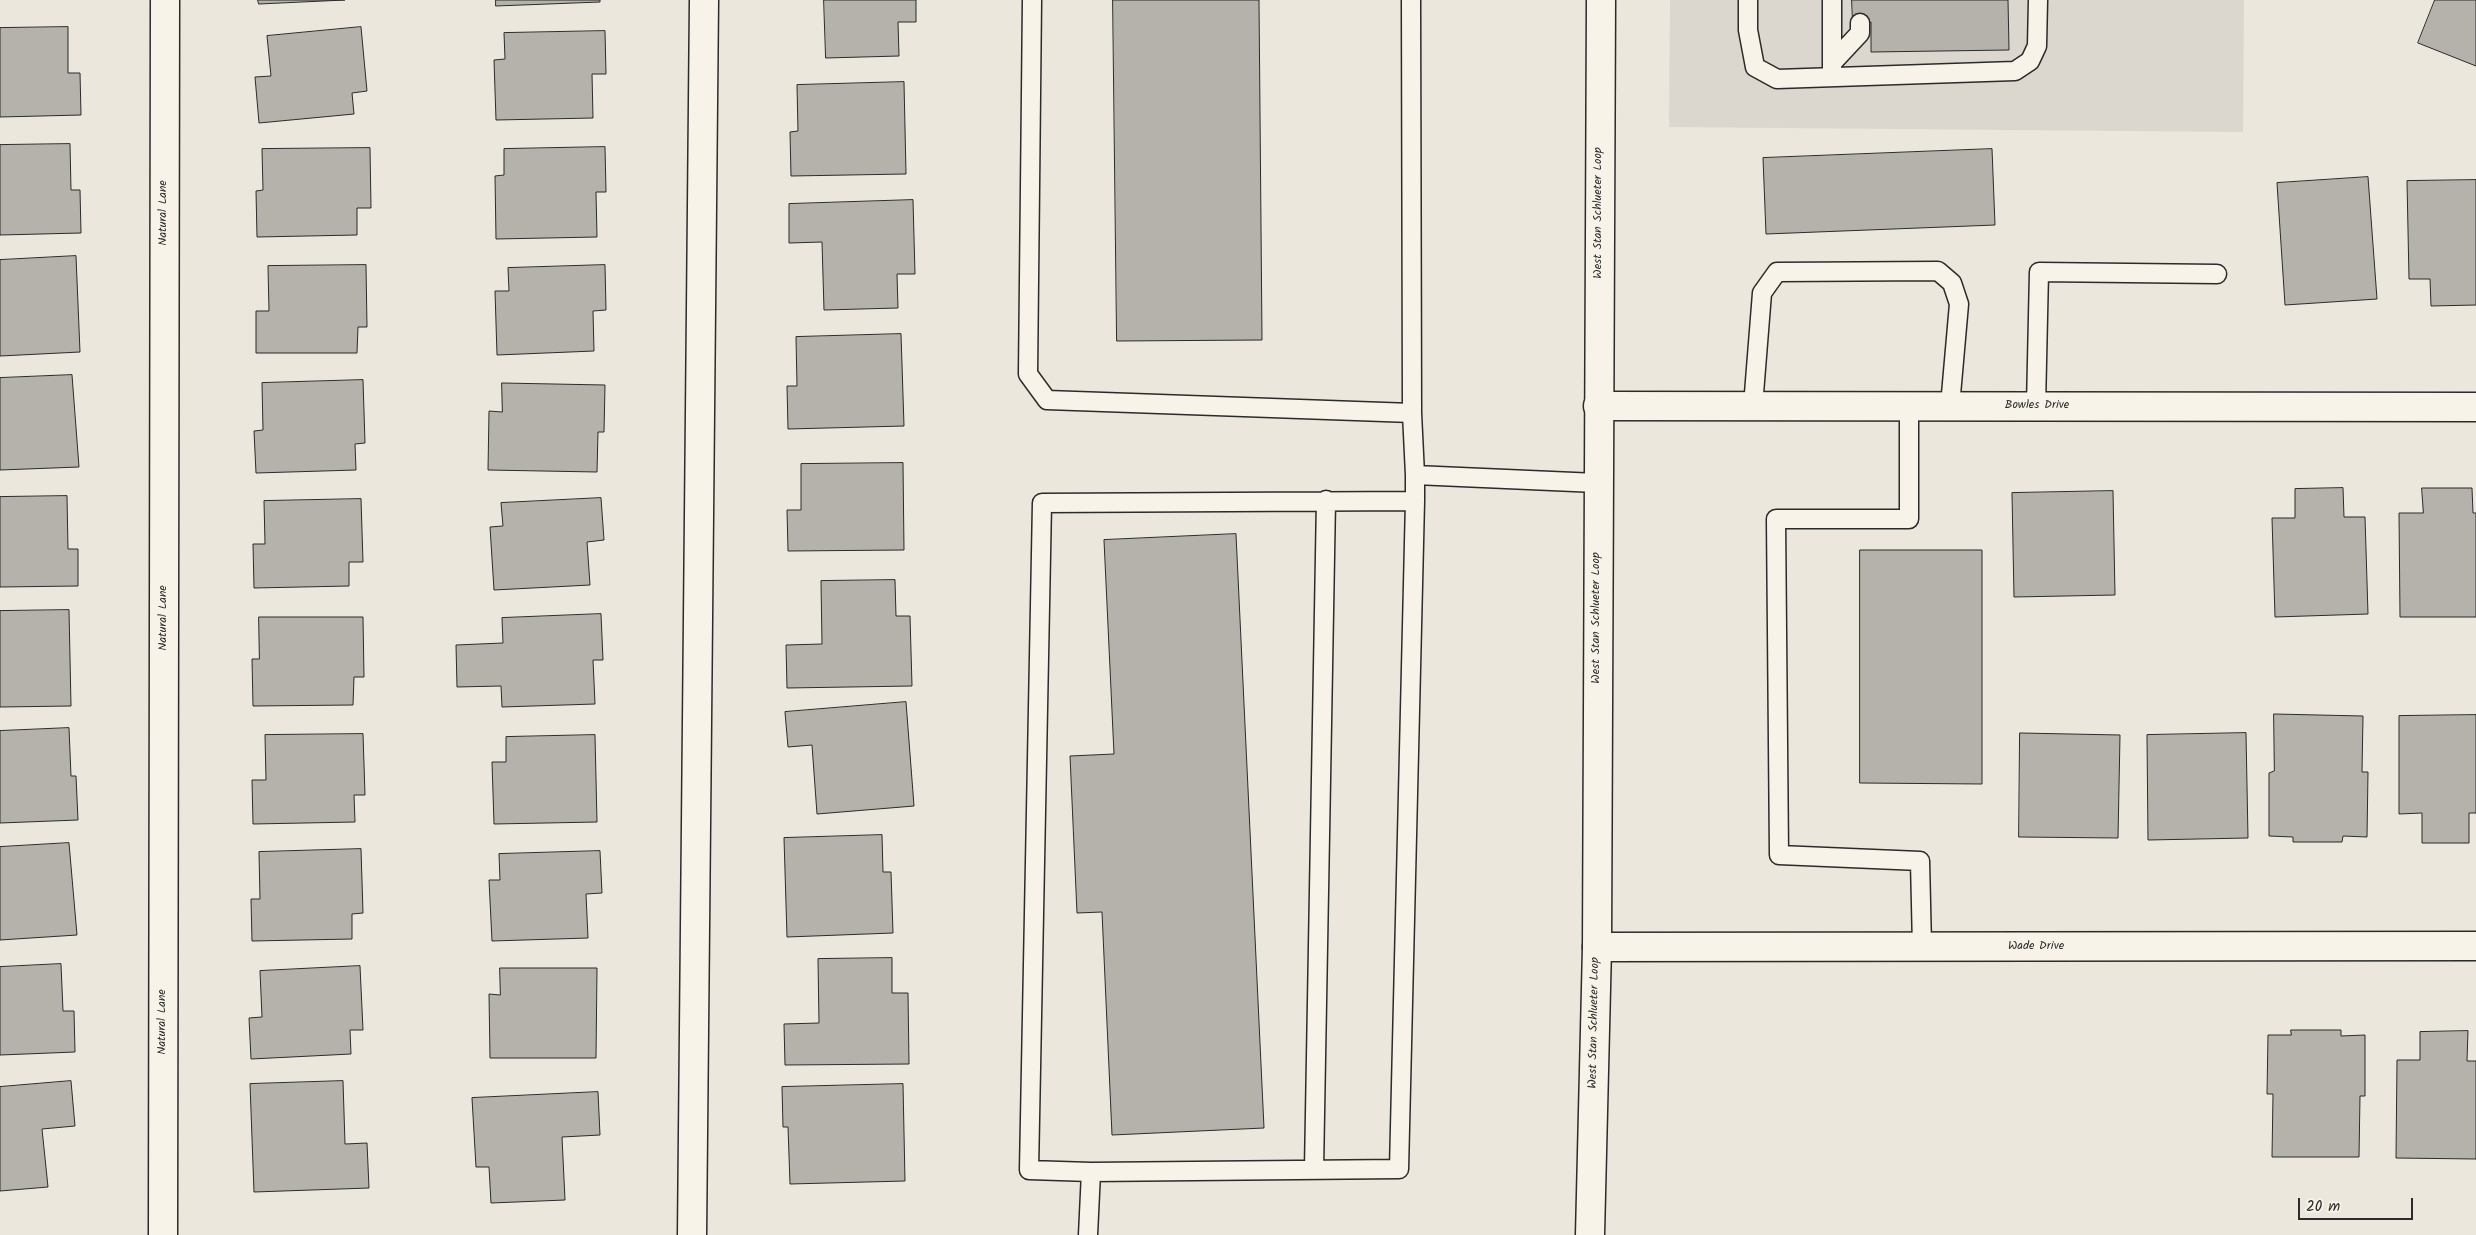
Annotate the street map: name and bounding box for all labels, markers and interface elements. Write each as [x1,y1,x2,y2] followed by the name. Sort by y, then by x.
[1592,147,1606,279] street label: West Stan Schlueter Loop
[157,180,171,246] street label: Natural Lane
[2005,399,2069,413] street label: Bowles Drive
[1590,552,1604,684] street label: West Stan Schlueter Loop
[157,585,171,651] street label: Natural Lane
[2008,940,2064,954] street label: Wade Drive
[1587,957,1603,1089] street label: West Stan Schlueter Loop
[156,989,170,1055] street label: Natural Lane
[2301,1188,2416,1220] scale bar
[2306,1195,2340,1219] text: 20 m

